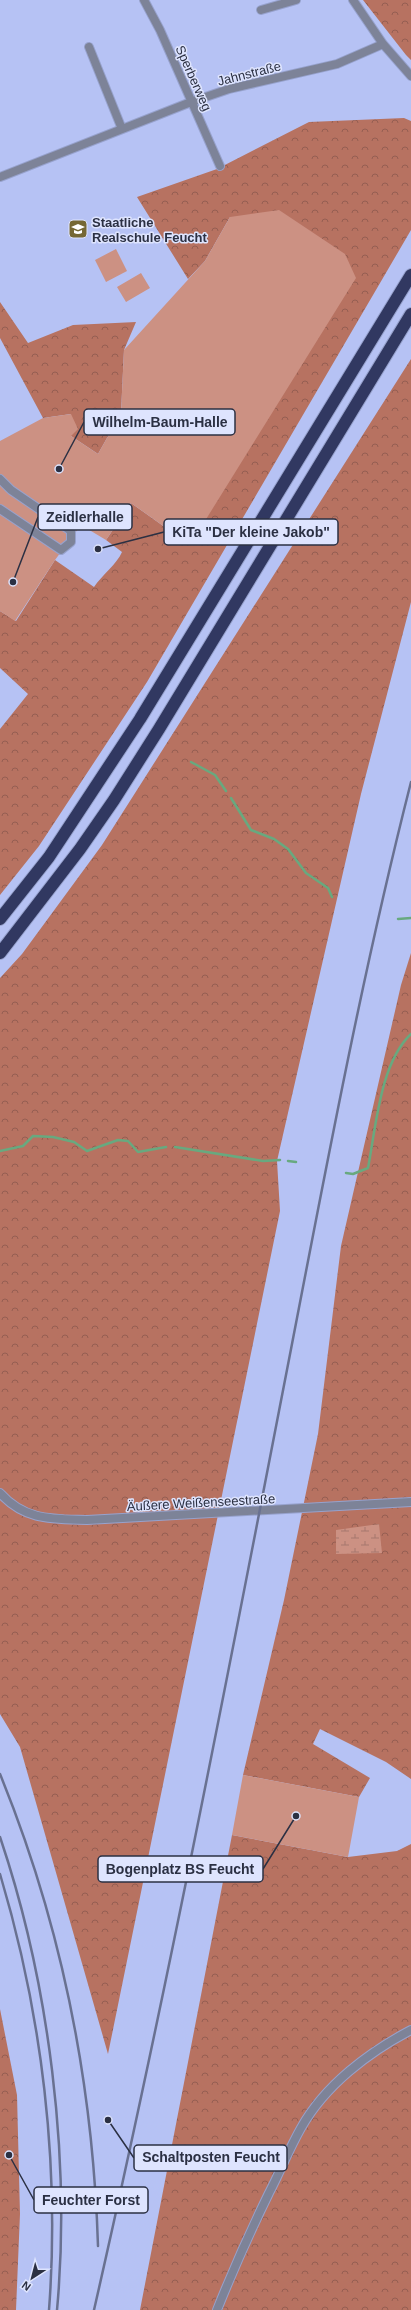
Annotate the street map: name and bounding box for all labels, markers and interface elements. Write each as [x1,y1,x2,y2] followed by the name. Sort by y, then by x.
[172,43,215,113] street label: Sperberweg
[216,58,282,89] street label: Jahnstraße
[92,215,208,245] place label: Staatliche Realschule Feucht
[67,218,89,240] school or university icon: Staatliche Realschule Feucht
[84,409,235,435] callout: Wilhelm-Baum-Halle
[92,414,228,430] text: Wilhelm-Baum-Halle
[38,504,132,530] callout: Zeidlerhalle
[46,509,124,525] text: Zeidlerhalle
[164,519,338,545] callout: KiTa "Der kleine Jakob"
[172,524,330,540] text: KiTa "Der kleine Jakob"
[126,1491,276,1514] street label: Äußere Weißenseestraße
[98,1856,263,1882] callout: Bogenplatz BS Feucht
[106,1861,255,1877] text: Bogenplatz BS Feucht
[134,2145,287,2171] callout: Schaltposten Feucht
[142,2149,280,2165] text: Schaltposten Feucht
[34,2187,148,2213] callout: Feuchter Forst
[42,2192,140,2208] text: Feuchter Forst
[12,2258,52,2298] north arrow
[19,2279,33,2293] text: N

